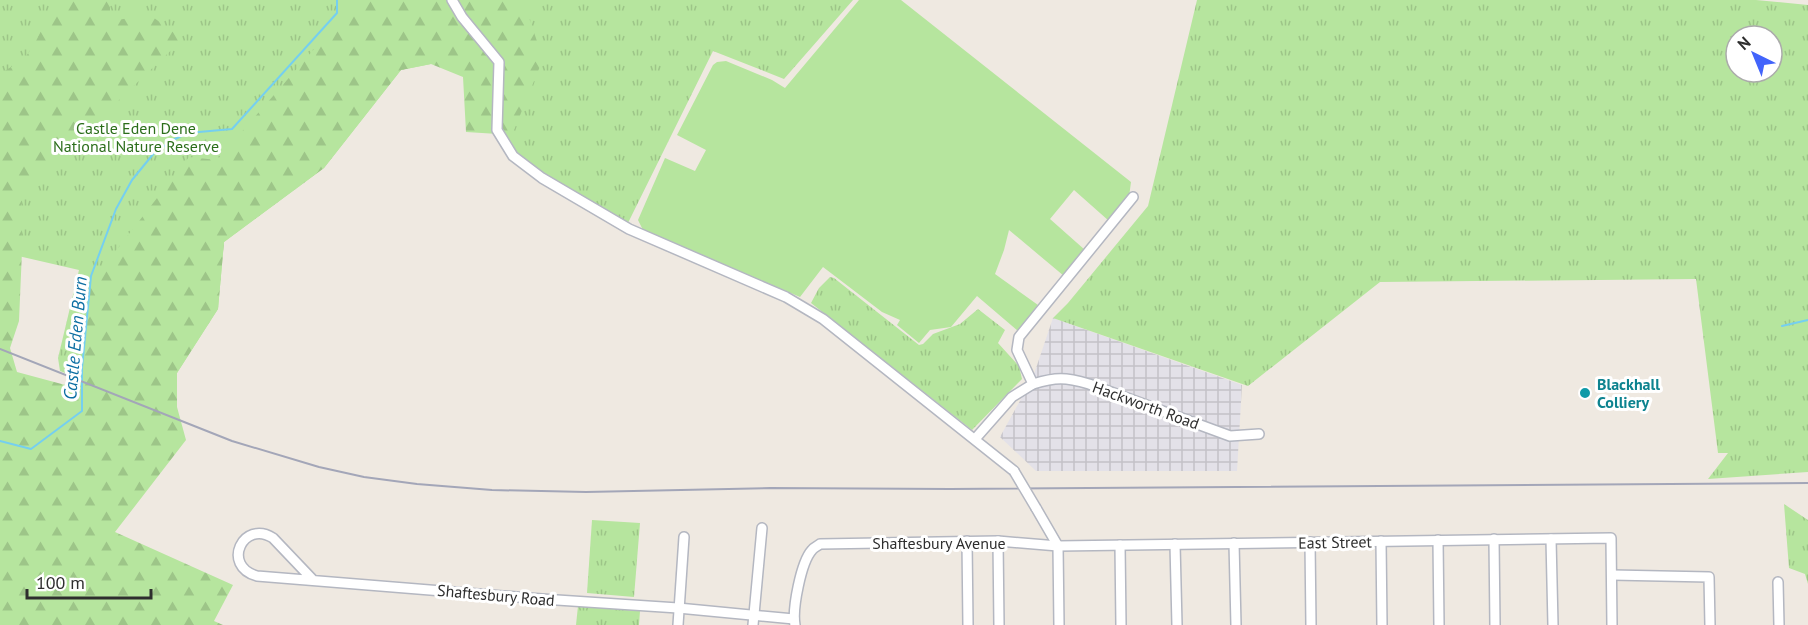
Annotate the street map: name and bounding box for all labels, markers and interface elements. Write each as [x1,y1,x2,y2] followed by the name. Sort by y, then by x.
[1724,24,1784,84] north arrow
[1733,32,1754,54] text: N
[53,118,219,156] park label: Castle Eden Dene National Nature Reserve
[58,275,92,401] water label: Castle Eden Burn
[1597,374,1660,412] place label: Blackhall Colliery
[1090,376,1202,434] street label: Hackworth Road
[1578,386,1592,400] marker: Blackhall Colliery
[1298,531,1373,553] street label: East Street
[872,533,1006,553] street label: Shaftesbury Avenue
[27,562,152,600] scale bar
[36,571,85,594] text: 100 m
[436,580,556,610] street label: Shaftesbury Road

